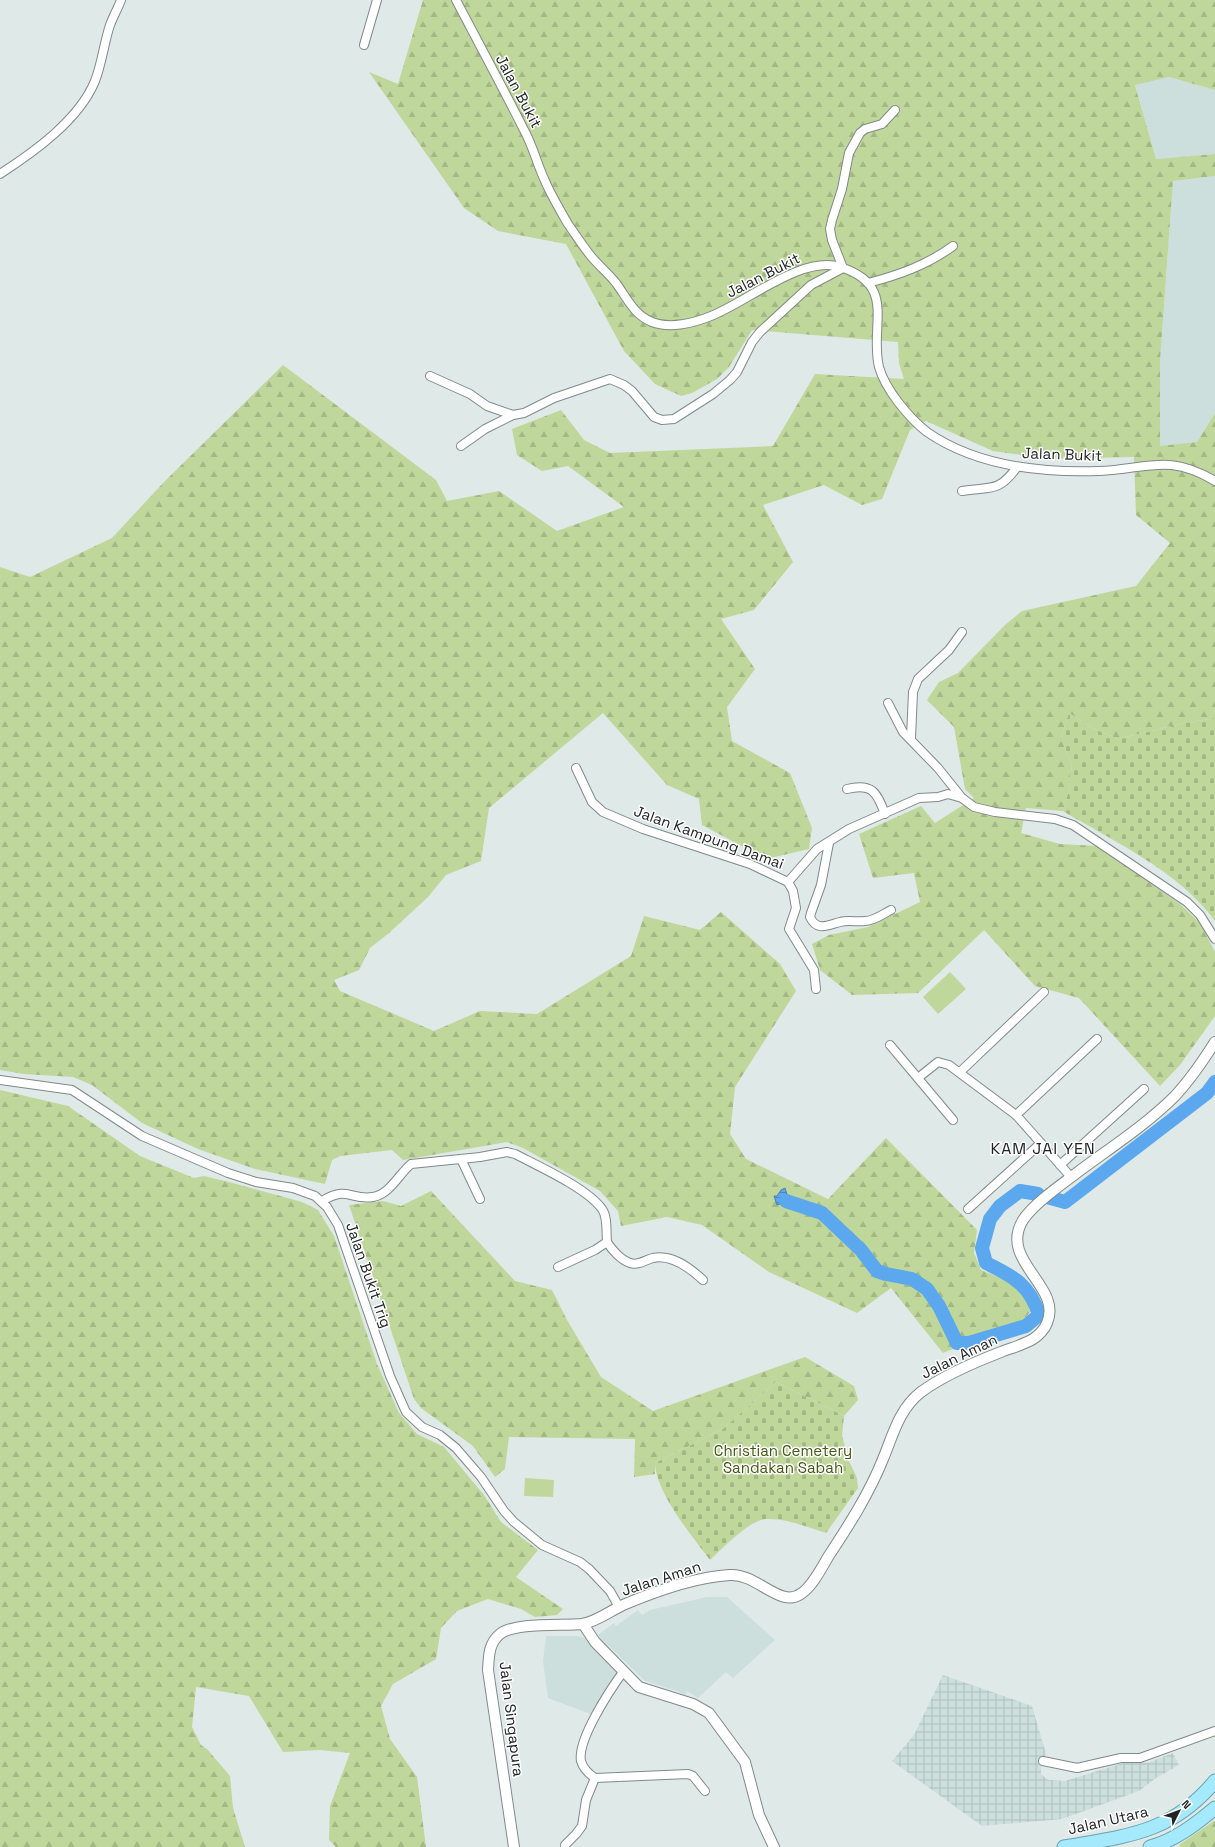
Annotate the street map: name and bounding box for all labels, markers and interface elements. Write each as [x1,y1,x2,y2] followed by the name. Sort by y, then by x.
[492,51,546,131] street label: Jalan Bukit
[723,248,803,302] street label: Jalan Bukit
[1022,443,1103,465] street label: Jalan Bukit
[631,801,787,873] street label: Jalan Kampung Damai
[990,1138,1096,1159] district label: KAM JAI YEN
[342,1220,396,1330] street label: Jalan Bukit Trig
[918,1329,1000,1383] street label: Jalan Aman
[714,1441,852,1477] park label: Christian Cemetery Sandakan Sabah
[619,1556,703,1600] street label: Jalan Aman
[496,1660,529,1778] street label: Jalan Singapura
[1159,1791,1199,1831] north arrow
[1179,1797,1194,1812] text: N
[1066,1801,1150,1838] street label: Jalan Utara

